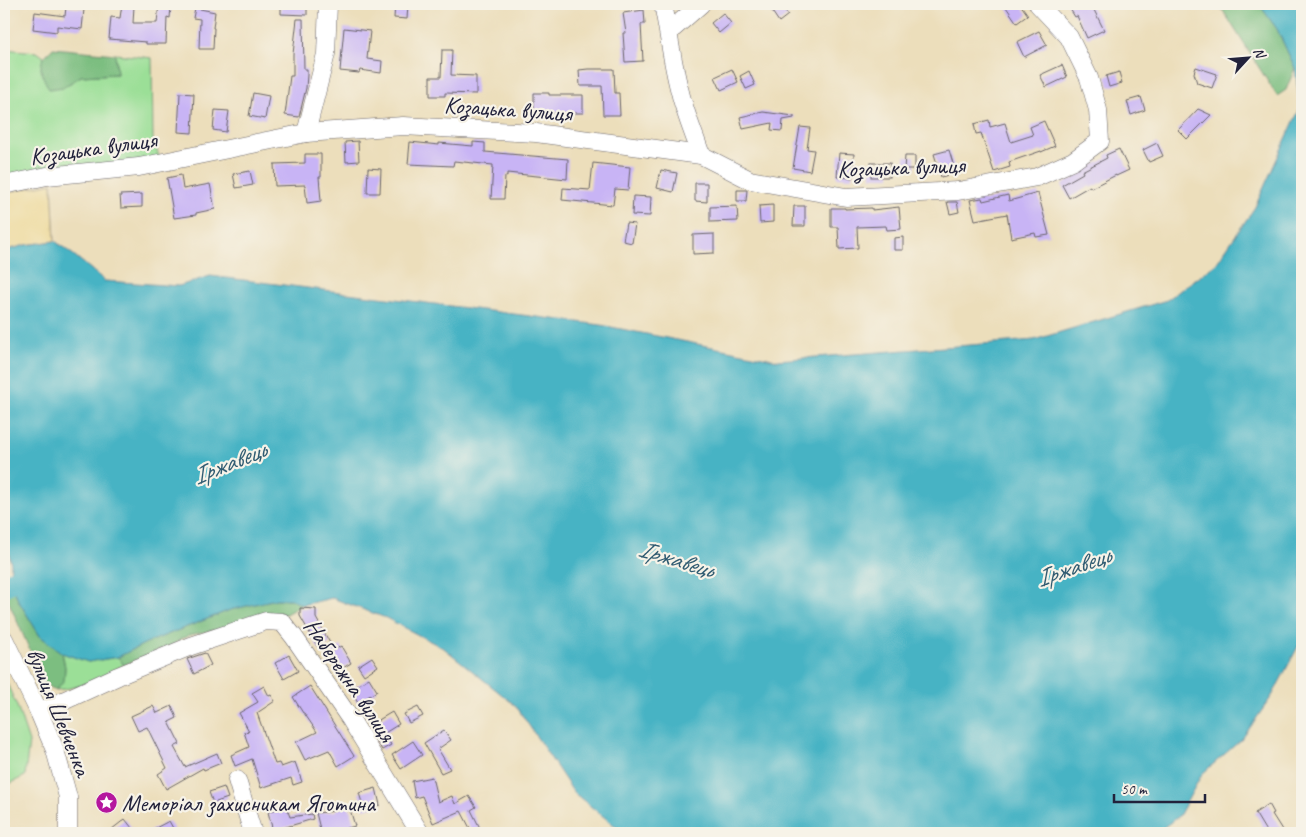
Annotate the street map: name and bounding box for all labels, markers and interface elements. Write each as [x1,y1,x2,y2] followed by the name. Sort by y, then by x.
[1224,32,1274,82] north arrow
[1250,45,1270,62] text: N
[443,90,574,130] street label: Козацька вулиця
[28,124,160,173] street label: Козацька вулиця
[837,150,967,185] street label: Козацька вулиця
[188,433,273,492] water label: Іржавець
[635,533,720,586] water label: Іржавець
[1032,538,1117,595] water label: Іржавець
[298,612,403,749] street label: Набережна вулиця
[20,644,99,782] street label: вулиця Шевченка
[1114,772,1205,804] scale bar
[1121,780,1148,799] text: 50 m
[122,788,376,818] place label: Меморіал захисникам Яготина
[94,791,118,815] place icon: Меморіал захисникам Яготина

